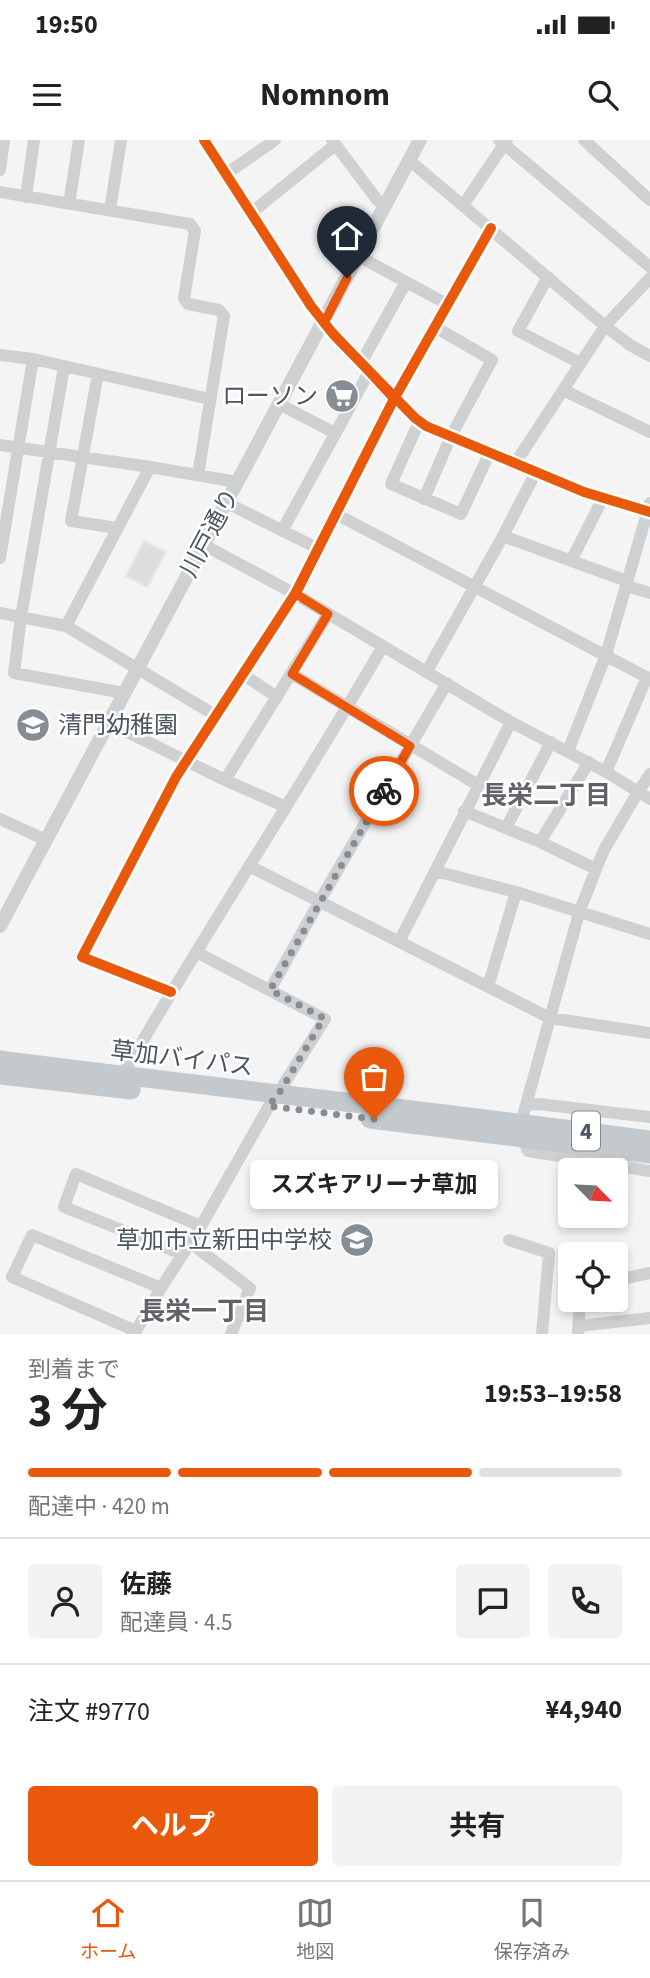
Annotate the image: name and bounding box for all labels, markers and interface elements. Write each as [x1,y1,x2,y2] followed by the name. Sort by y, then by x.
[35,6,98,43] text: 19:50
[260,72,390,118] text: Nomnom
[28,76,66,114] icon: menu
[584,76,622,114] icon: search
[317,206,377,278] pin
[328,217,366,255] icon: home
[323,377,361,415] supermarket icon: ローソン
[222,379,318,414] place label: ローソン
[172,482,248,584] street label: 川戸通り
[14,706,52,744] school or university icon: 清門幼稚園
[58,708,178,743] place label: 清門幼稚園
[349,756,419,826] courier
[365,772,403,810] icon: bike
[481,777,611,814] district label: 長栄二丁目
[109,1033,255,1085] street label: 草加バイパス
[344,1047,404,1119] pin
[355,1058,393,1096] icon: bag
[572,1112,600,1150] road number: 4
[558,1158,628,1228] north arrow
[558,1158,628,1312] map controls
[250,1161,498,1210] callout: スズキアリーナ草加
[271,1168,478,1201] text: スズキアリーナ草加
[338,1221,376,1259] school or university icon: 草加市立新田中学校
[116,1223,332,1258] place label: 草加市立新田中学校
[558,1242,628,1312] button: locate
[139,1293,269,1330] district label: 長栄一丁目
[28,1353,120,1386] text: 到着まで
[484,1375,622,1412] text: 19:53–19:58
[28,1379,108,1444] text: 3 分
[28,1490,170,1523] text: 配達中 · 420 m
[28,1564,102,1638] button: person
[456,1564,530,1638] button: chat
[548,1564,622,1638] button: phone
[120,1566,172,1603] text: 佐藤
[120,1606,233,1639] text: 配達員 · 4.5
[546,1691,622,1728] text: ¥4,940
[28,1693,150,1730] text: 注文 #9770
[28,1786,318,1866] button: ヘルプ
[332,1786,622,1866] button: 共有
[80,1894,136,1966] tab: ホーム
[296,1894,334,1966] tab: 地図
[494,1894,570,1966] tab: 保存済み

